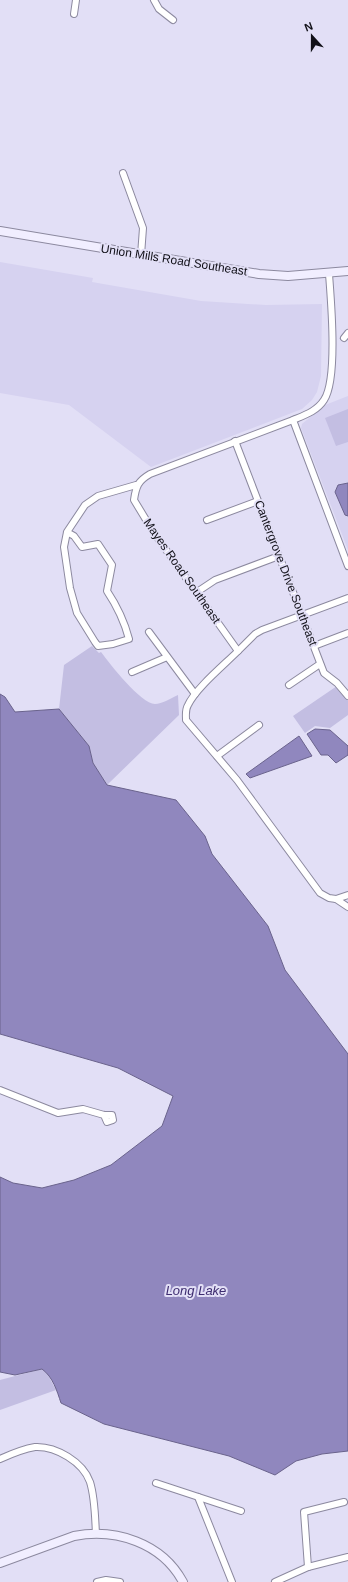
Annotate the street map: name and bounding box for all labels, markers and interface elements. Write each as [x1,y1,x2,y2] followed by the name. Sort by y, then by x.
[292,16,332,56] north arrow
[303,20,314,34] text: N
[100,242,249,279] street label: Union Mills Road Southeast
[252,498,321,648] street label: Cantergrove Drive Southeast
[140,516,224,627] street label: Mayes Road Southeast
[166,1283,226,1298] water label: Long Lake

